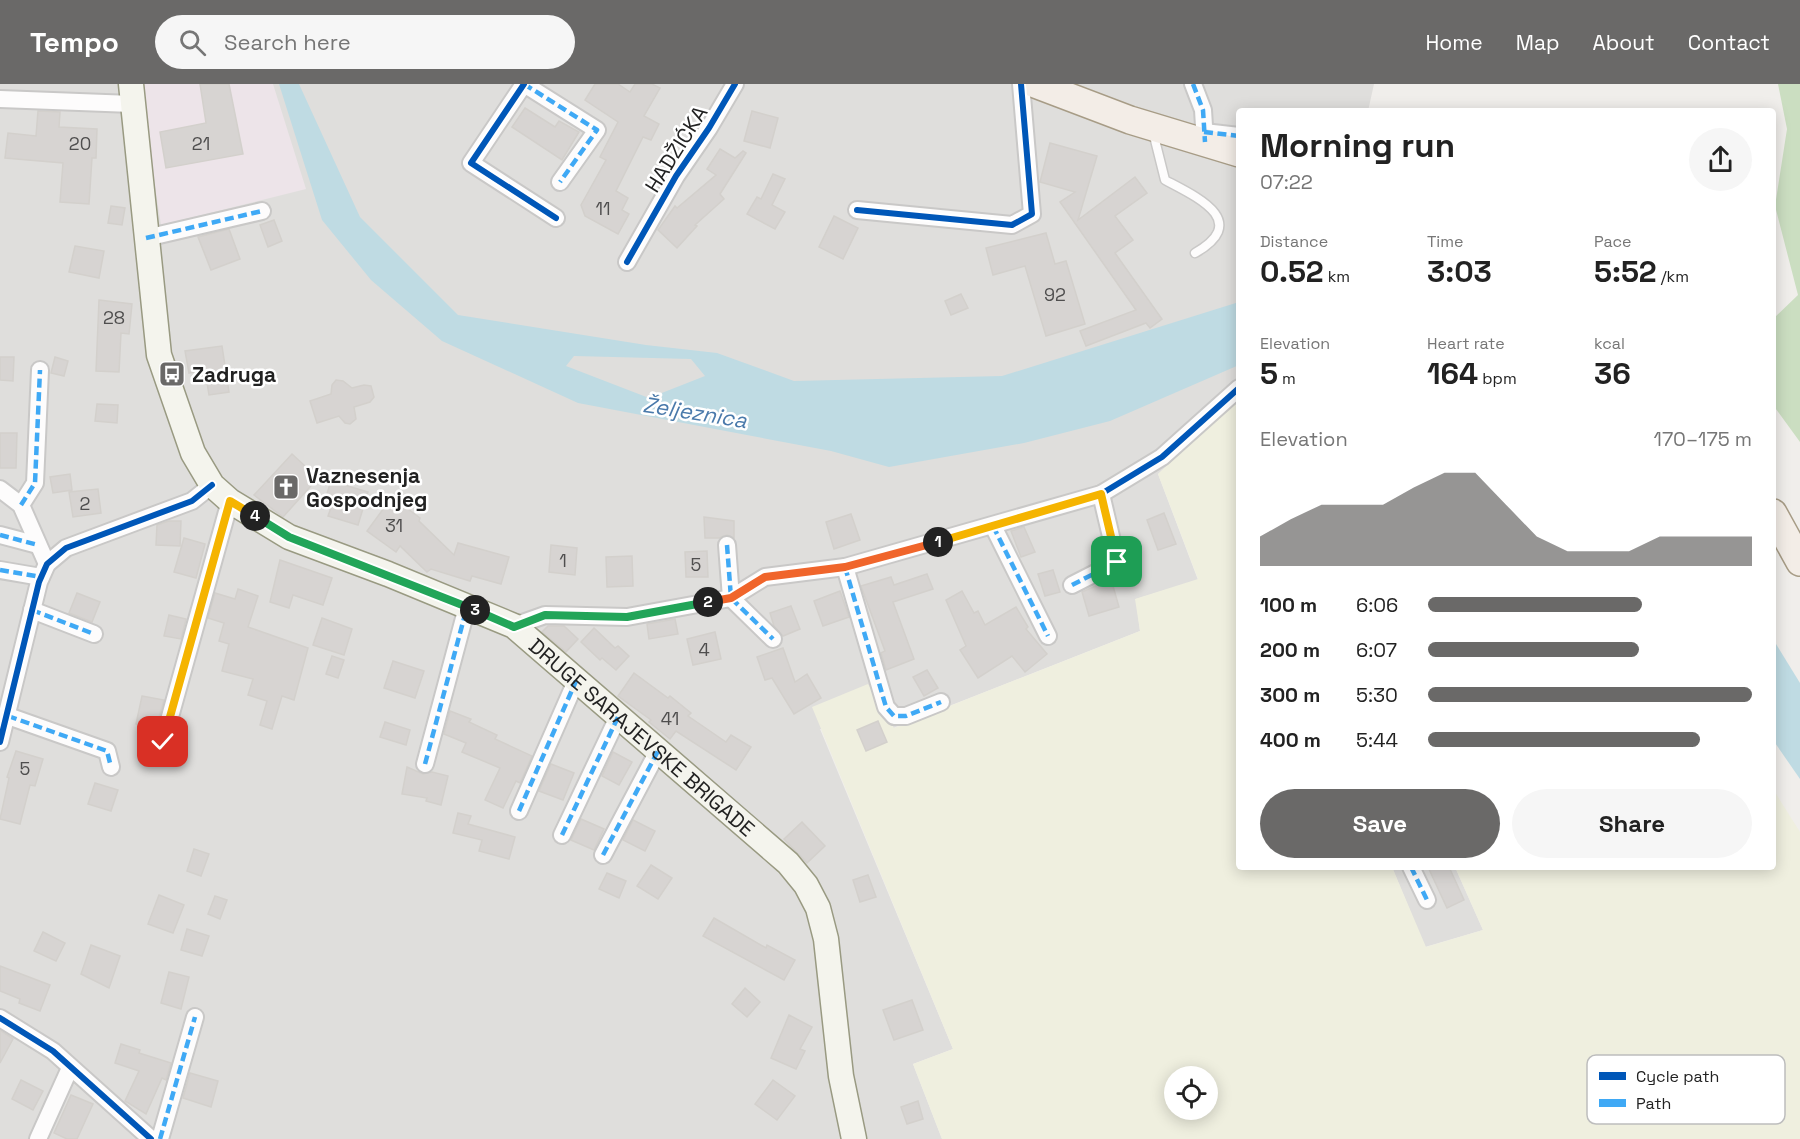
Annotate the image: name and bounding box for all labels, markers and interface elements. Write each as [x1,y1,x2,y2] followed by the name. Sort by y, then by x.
[155,15,575,69] search box
[30,24,119,60] text: Tempo
[176,26,209,59] icon: search
[224,28,351,56] text: Search here
[1425,29,1483,56] text: Home
[1516,29,1560,56] text: Map
[1593,29,1655,56] text: About
[1688,29,1770,56] text: Contact
[639,101,713,197] street label: HADŽIĆKA
[1260,125,1455,167] text: Morning run
[1689,128,1752,191] button: share
[69,132,91,155] house number: 20
[192,132,210,155] house number: 21
[1260,169,1313,195] text: 07:22
[595,197,611,220] house number: 11
[1260,231,1328,252] text: Distance
[1427,231,1463,252] text: Time
[1594,231,1631,252] text: Pace
[1260,252,1324,291] text: 0.52
[1427,252,1492,291] text: 3:03
[1594,252,1657,291] text: 5:52
[1324,266,1350,287] text: km
[1657,266,1689,287] text: /km
[1044,283,1066,306] house number: 92
[103,306,125,329] house number: 28
[1260,333,1330,354] text: Elevation
[1427,333,1505,354] text: Heart rate
[1594,333,1625,354] text: kcal
[1260,354,1278,393] text: 5
[1427,354,1478,393] text: 164
[1594,354,1631,393] text: 36
[157,359,187,389] bus stop icon: Zadruga
[192,361,276,388] place label: Zadruga
[1278,368,1296,389] text: m
[1478,368,1517,389] text: bpm
[641,390,749,434] water label: Željeznica
[1260,426,1348,452] text: Elevation
[1654,426,1752,452] text: 170–175 m
[306,462,428,513] place label: Vaznesenja Gospodnjeg
[271,472,301,502] church icon: Vaznesenja Gospodnjeg
[80,492,90,515] house number: 2
[240,501,270,531] pin: 4
[250,505,260,526] text: 4
[385,514,403,537] house number: 31
[923,527,953,557] pin: 1
[934,531,942,552] text: 1
[1091,536,1142,587] pin
[1100,545,1133,578] icon: arrive
[559,549,567,572] house number: 1
[691,553,701,576] house number: 5
[693,587,723,617] pin: 2
[703,591,713,612] text: 2
[1260,592,1317,618] text: 100 m
[1356,592,1398,618] text: 6:06
[460,595,490,625] pin: 3
[470,599,480,620] text: 3
[524,632,761,842] street label: DRUGE SARAJEVSKE BRIGADE
[1260,637,1320,663] text: 200 m
[1356,637,1397,663] text: 6:07
[698,638,710,661] house number: 4
[1260,682,1320,708] text: 300 m
[1356,682,1398,708] text: 5:30
[661,707,679,730] house number: 41
[137,716,188,767] pin
[146,725,179,758] icon: check
[1260,727,1321,753] text: 400 m
[1356,727,1398,753] text: 5:44
[20,757,30,780] house number: 5
[1260,789,1500,858] button: Save
[1512,789,1752,858] button: Share
[1587,1055,1785,1124] legend
[1164,1066,1218,1120] map controls
[1164,1066,1218,1120] button: locate
[1636,1066,1719,1087] text: Cycle path
[1636,1093,1671,1114] text: Path

